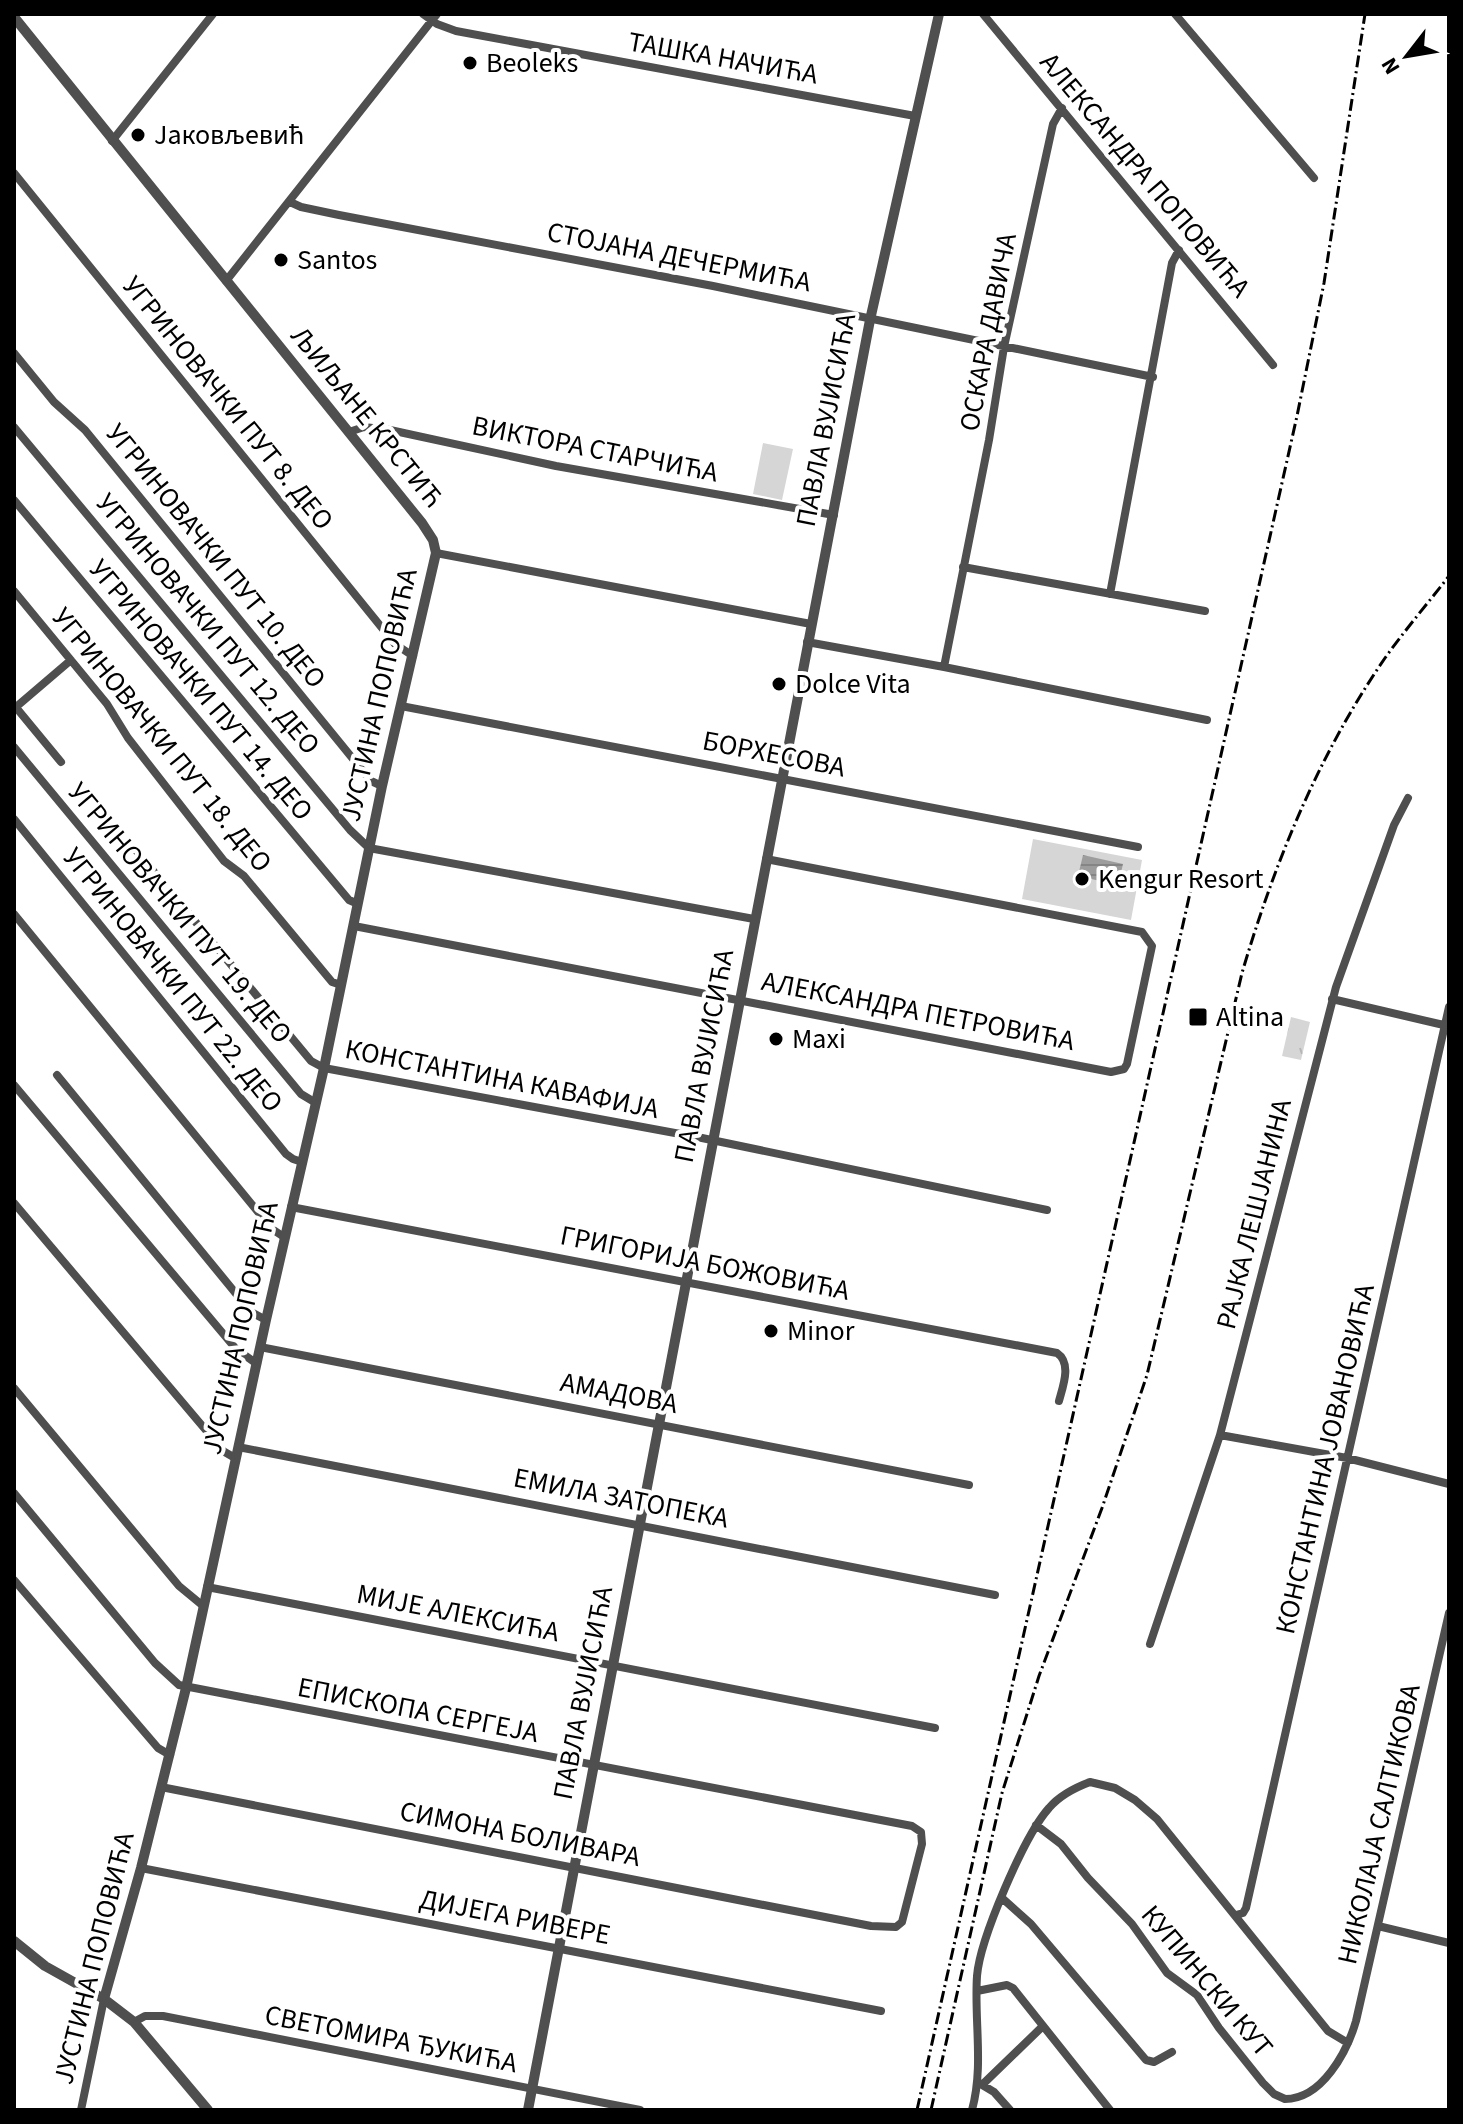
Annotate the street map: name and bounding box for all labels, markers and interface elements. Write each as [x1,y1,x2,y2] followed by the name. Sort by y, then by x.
[1367,16,1447,96] north arrow
[625,22,822,94] street label: ТАШКА НАЧИЋА
[486,43,578,83] place label: Beoleks
[1030,44,1260,307] street label: АЛЕКСАНДРА ПОПОВИЋА
[1373,51,1408,80] text: N
[461,54,479,72] marker: Beoleks
[154,115,304,155] place label: Јаковљевић
[129,126,147,144] marker: Јаковљевић
[544,212,815,302] street label: СТОЈАНА ДЕЧЕРМИЋА
[949,229,1027,435] street label: ОСКАРА ДАВИЧА
[297,240,377,280] place label: Santos
[272,251,290,269] marker: Santos
[113,267,343,539] street label: УГРИНОВАЧКИ ПУТ 8. ДЕО
[786,309,866,530] street label: ПАВЛА ВУЈИСИЋА
[281,318,453,516] street label: ЉИЉАНЕ КРСТИЋ
[469,406,722,493] street label: ВИКТОРА СТАРЧИЋА
[97,415,335,697] street label: УГРИНОВАЧКИ ПУТ 10. ДЕО
[87,485,329,763] street label: УГРИНОВАЧКИ ПУТ 12. ДЕО
[80,551,322,829] street label: УГРИНОВАЧКИ ПУТ 14. ДЕО
[330,564,428,826] street label: ЈУСТИНА ПОПОВИЋА
[43,599,281,881] street label: УГРИНОВАЧКИ ПУТ 18. ДЕО
[795,664,911,704] place label: Dolce Vita
[770,675,788,693] marker: Dolce Vita
[699,721,850,788] street label: БОРХЕСОВА
[59,774,301,1052] street label: УГРИНОВАЧКИ ПУТ 19. ДЕО
[54,839,292,1121] street label: УГРИНОВАЧКИ ПУТ 22. ДЕО
[1098,859,1264,899] place label: Kengur Resort
[1073,870,1091,888] marker: Kengur Resort
[664,945,744,1166] street label: ПАВЛА ВУЈИСИЋА
[758,961,1079,1061] street label: АЛЕКСАНДРА ПЕТРОВИЋА
[1216,997,1284,1037] place label: Altina
[1187,1006,1209,1028] marker: Altina
[792,1019,846,1059] place label: Maxi
[342,1029,663,1129] street label: КОНСТАНТИНА КАВАФИЈА
[767,1030,785,1048] marker: Maxi
[1206,1094,1302,1333] street label: РАЈКА ЛЕШЈАНИНА
[191,1197,289,1459] street label: ЈУСТИНА ПОПОВИЋА
[557,1215,854,1311] street label: ГРИГОРИЈА БОЖОВИЋА
[1265,1279,1385,1638] street label: КОНСТАНТИНА ЈОВАНОВИЋА
[787,1311,855,1351] place label: Minor
[762,1322,780,1340] marker: Minor
[557,1362,682,1424] street label: АМАДОВА
[510,1458,733,1539] street label: ЕМИЛА ЗАТОПЕКА
[353,1574,563,1652] street label: МИЈЕ АЛЕКСИЋА
[543,1582,623,1803] street label: ПАВЛА ВУЈИСИЋА
[294,1667,543,1753] street label: ЕПИСКОПА СЕРГЕЈА
[1327,1679,1431,1968] street label: НИКОЛАЈА САЛТИКОВА
[396,1791,644,1877] street label: СИМОНА БОЛИВАРА
[43,1827,145,2088] street label: ЈУСТИНА ПОПОВИЋА
[416,1879,614,1955] street label: ДИЈЕГА РИВЕРЕ
[1132,1896,1282,2066] street label: КУПИНСКИ КУТ
[261,1995,521,2083] street label: СВЕТОМИРА ЂУКИЋА

